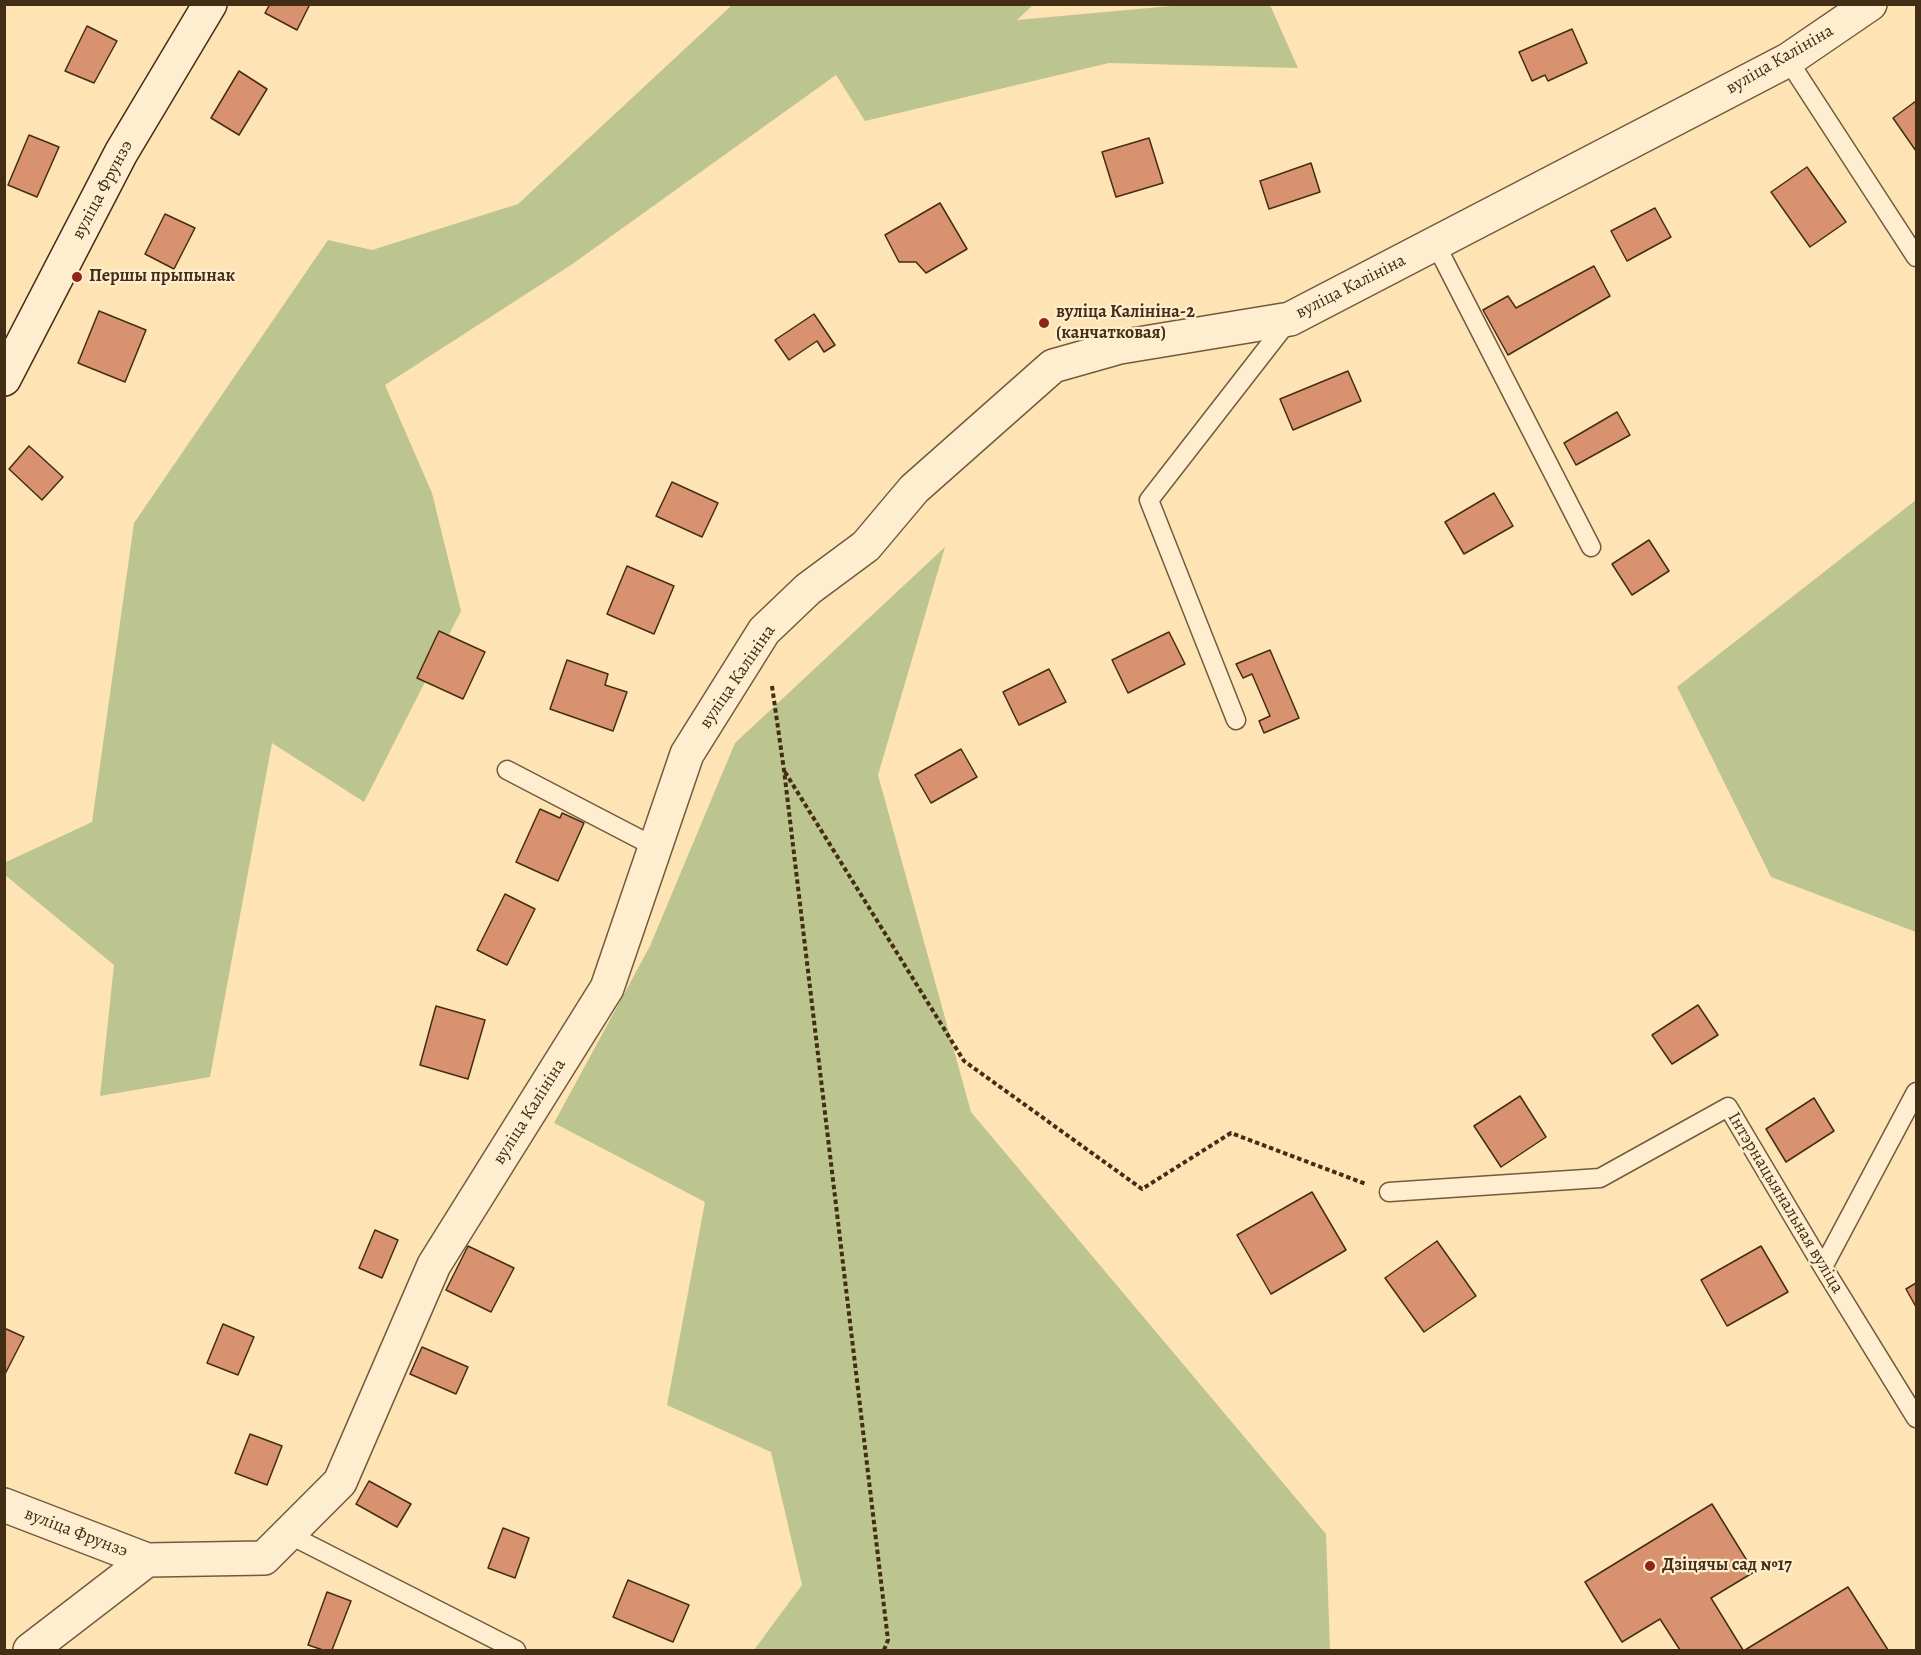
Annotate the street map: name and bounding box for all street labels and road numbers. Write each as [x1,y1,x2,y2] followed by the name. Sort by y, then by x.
[1722,21,1838,99] street label: вуліца Калініна
[68,137,138,243] street label: вуліца Фрунзэ
[1292,250,1410,324] street label: вуліца Калініна
[695,621,781,733] street label: вуліца Калініна
[489,1055,571,1169] street label: вуліца Калініна
[1722,1108,1848,1298] street label: Інтэрнацыянальная вуліца
[21,1503,131,1563] street label: вуліца Фрунзэ

